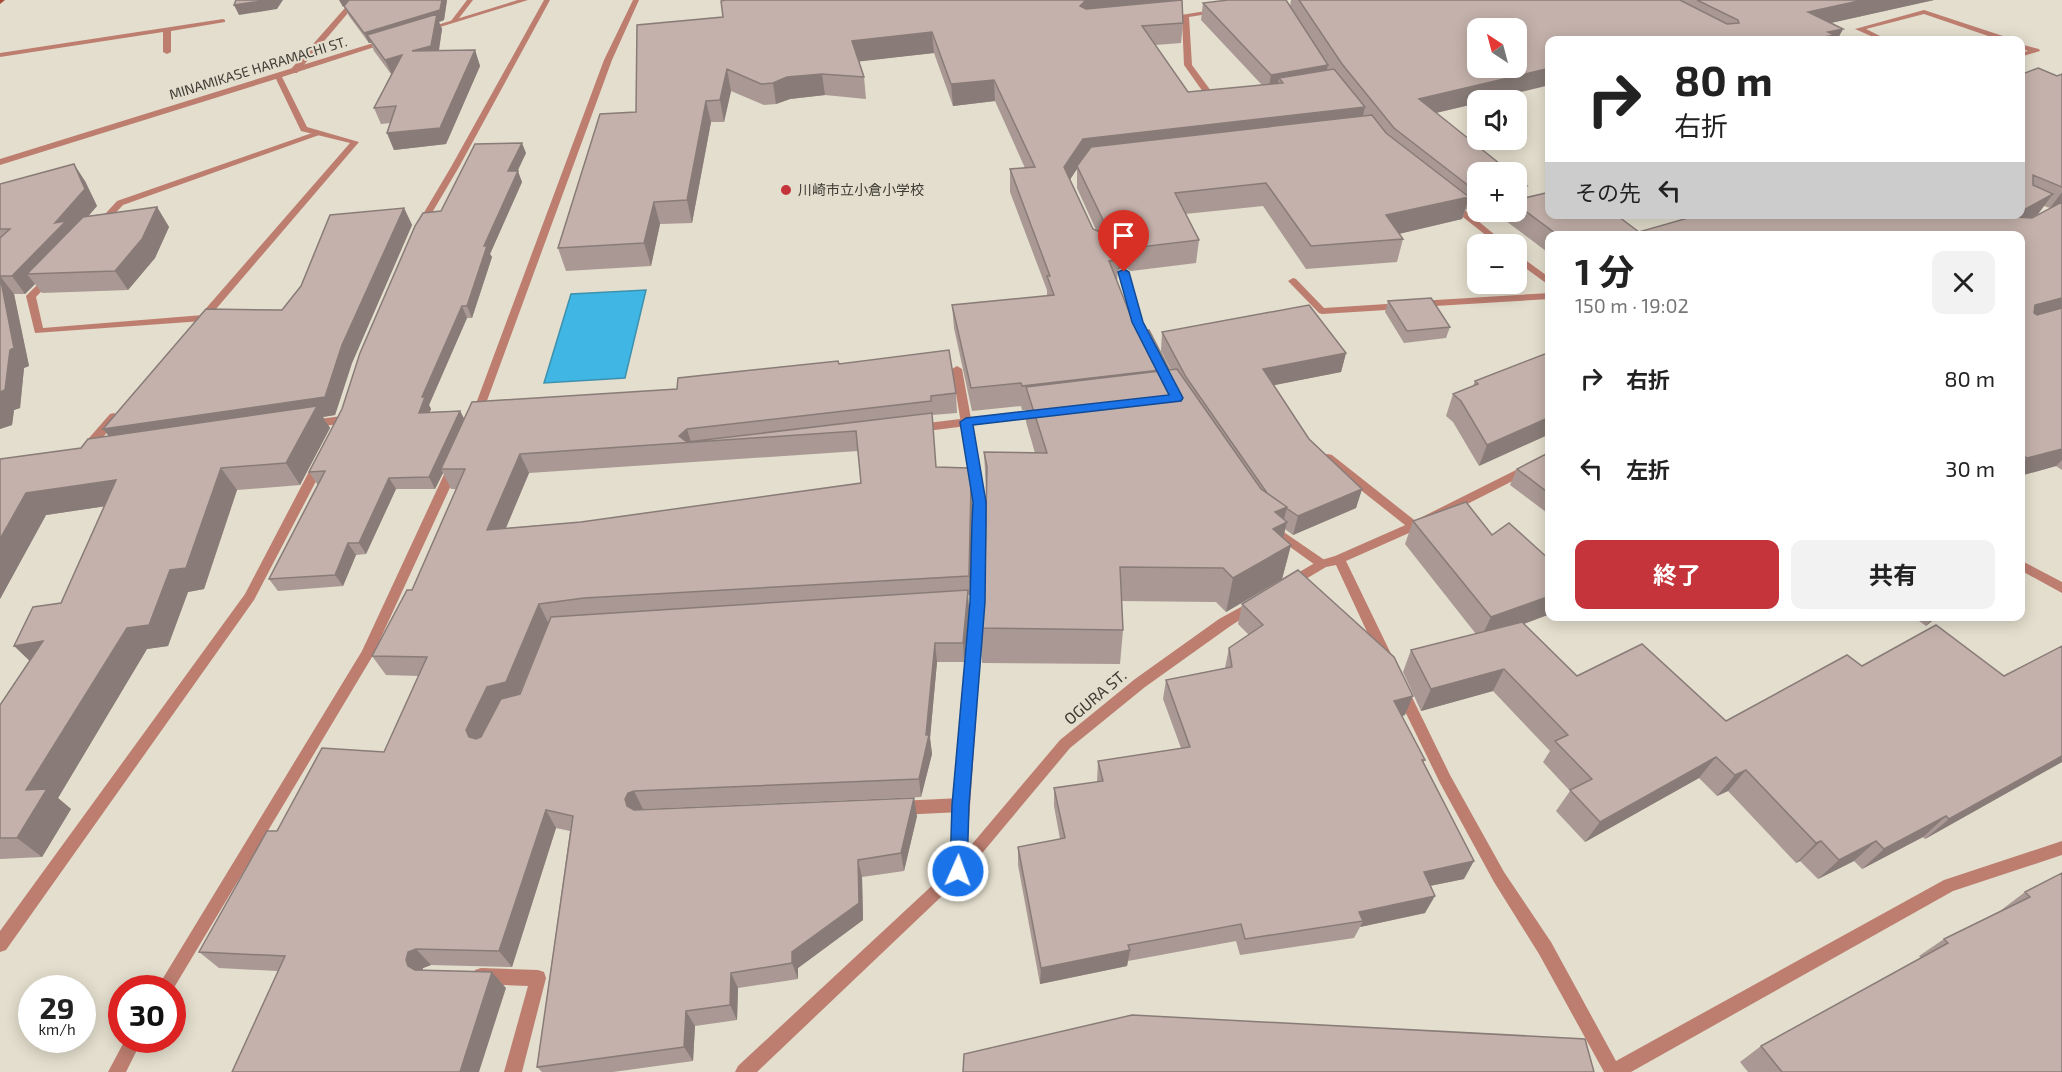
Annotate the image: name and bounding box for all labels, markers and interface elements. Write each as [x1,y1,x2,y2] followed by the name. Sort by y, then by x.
[1467,18,1527,78] north arrow
[1467,18,1527,294] map controls
[167,32,349,103] street label: MINAMIKASE HARAMACHI ST.
[1674,54,1773,104] text: 80 m
[1575,60,1653,138] icon: right
[1467,90,1527,150] button: sound
[1674,109,1728,141] text: 右折
[1467,162,1527,222] button: +
[1653,174,1686,207] icon: left
[1575,179,1641,205] text: その先
[798,181,924,198] place label: 川崎市立小倉小学校
[779,183,793,197] marker: 川崎市立小倉小学校
[1098,210,1149,272] pin
[1107,219,1140,252] icon: arrive
[1467,234,1527,294] button: −
[1575,249,1634,292] text: 1 分
[1932,251,1995,314] button: close
[1575,293,1689,317] text: 150 m · 19:02
[1575,362,1608,395] icon: right
[1944,365,1995,391] text: 80 m
[1626,366,1670,392] text: 右折
[1575,452,1608,485] icon: left
[1945,455,1995,481] text: 30 m
[1626,456,1670,482] text: 左折
[1575,540,1779,609] button: 終了
[1791,540,1995,609] button: 共有
[1060,665,1130,728] street label: OGURA ST.
[926,839,990,903] position arrow
[108,975,186,1053] speed limit sign: 30
[39,989,75,1025] text: 29
[38,1020,76,1038] text: km/h

